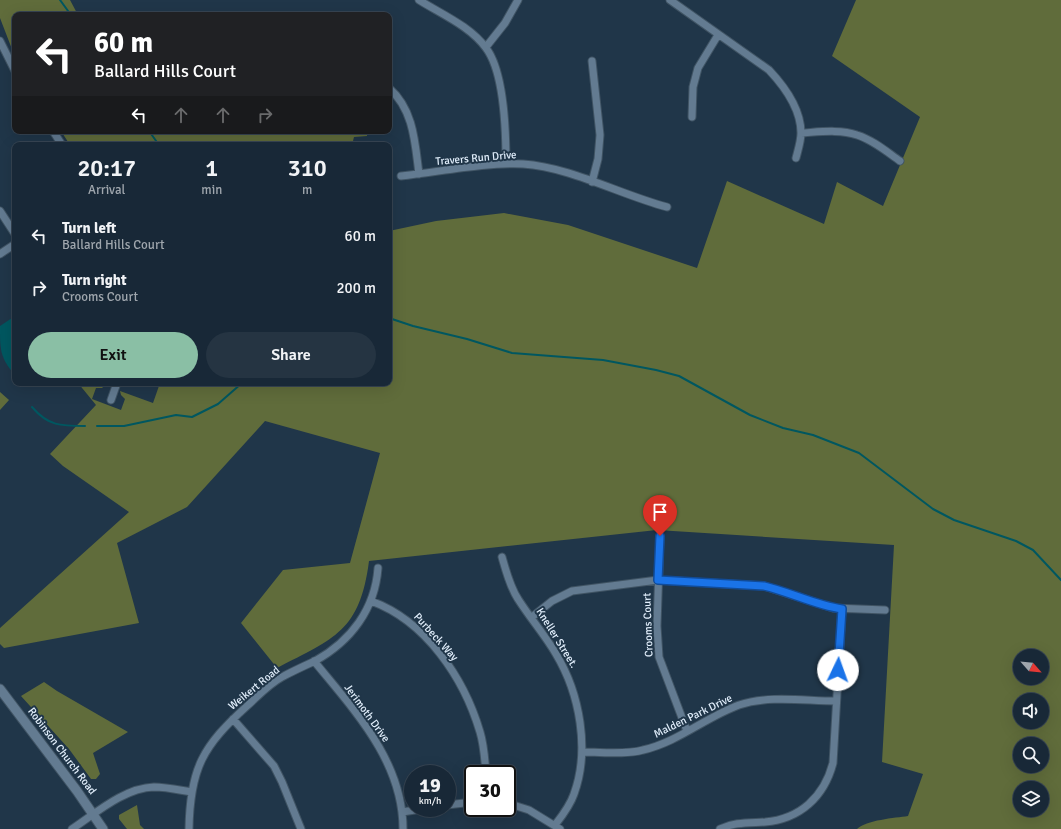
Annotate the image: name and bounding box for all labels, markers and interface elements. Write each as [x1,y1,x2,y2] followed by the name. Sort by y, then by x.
[94,26,153,60] text: 60 m
[28,28,80,80] icon: left
[94,60,236,82] text: Ballard Hills Court
[128,104,150,126] icon: left
[170,104,192,126] icon: ahead
[212,104,234,126] icon: ahead
[254,104,276,126] icon: right
[435,148,517,168] street label: Travers Run Drive
[77,153,136,183] text: 20:17
[205,153,218,183] text: 1
[288,153,327,183] text: 310
[88,182,125,198] text: Arrival
[201,182,222,198] text: min
[302,182,312,198] text: m
[62,219,116,237] text: Turn left
[28,225,50,247] icon: left
[345,227,376,245] text: 60 m
[62,237,165,253] text: Ballard Hills Court
[62,271,127,289] text: Turn right
[28,277,50,299] icon: right
[336,279,376,297] text: 200 m
[62,289,138,305] text: Crooms Court
[28,332,198,378] button: Exit
[206,332,376,378] button: Share
[643,495,677,536] pin
[649,501,671,523] icon: arrive
[640,592,656,657] street label: Crooms Court
[534,606,581,670] street label: Kneller Street.
[411,610,462,664] street label: Purbeck Way
[817,649,859,691] position arrow
[1013,649,1049,685] north arrow
[1013,649,1049,817] map controls
[226,663,282,713] street label: Weikert Road
[341,681,393,745] street label: Jerimoth Drive
[652,691,734,741] street label: Malden Park Drive
[1013,693,1049,729] button: sound
[25,705,99,797] street label: Robinson Church Road
[1013,737,1049,773] button: search
[464,765,516,817] speed limit sign: 30
[419,773,441,798] text: 19
[1013,781,1049,817] button: layers
[419,795,441,807] text: km/h

